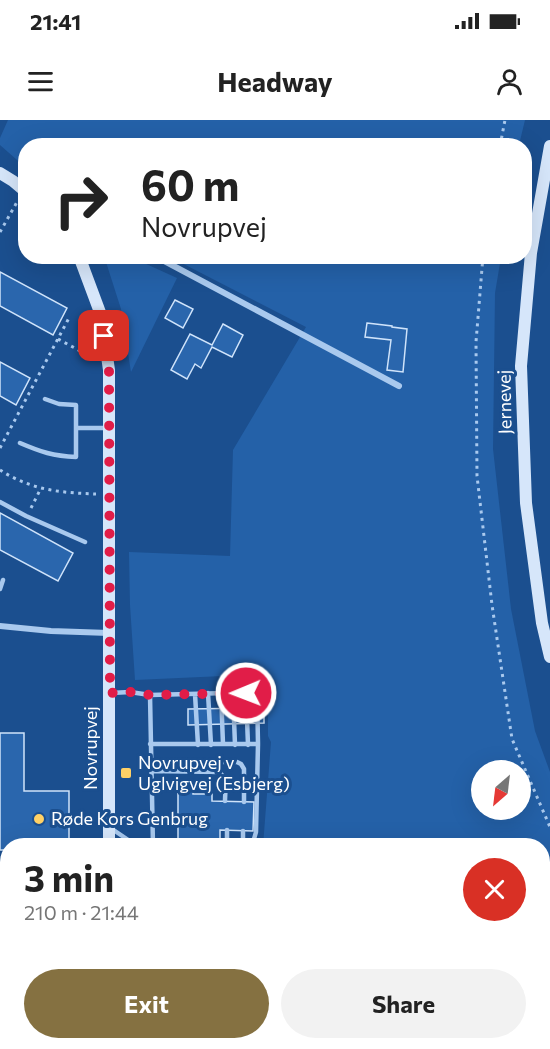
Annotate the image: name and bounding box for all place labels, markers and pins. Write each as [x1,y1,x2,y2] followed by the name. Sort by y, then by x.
[78,310,129,361] pin
[138,751,290,794] place label: Novrupvej v Uglvigvej (Esbjerg)
[119,766,133,780] marker: Novrupvej v Uglvigvej (Esbjerg)
[51,807,208,829] place label: Røde Kors Genbrug
[32,812,46,826] marker: Røde Kors Genbrug

